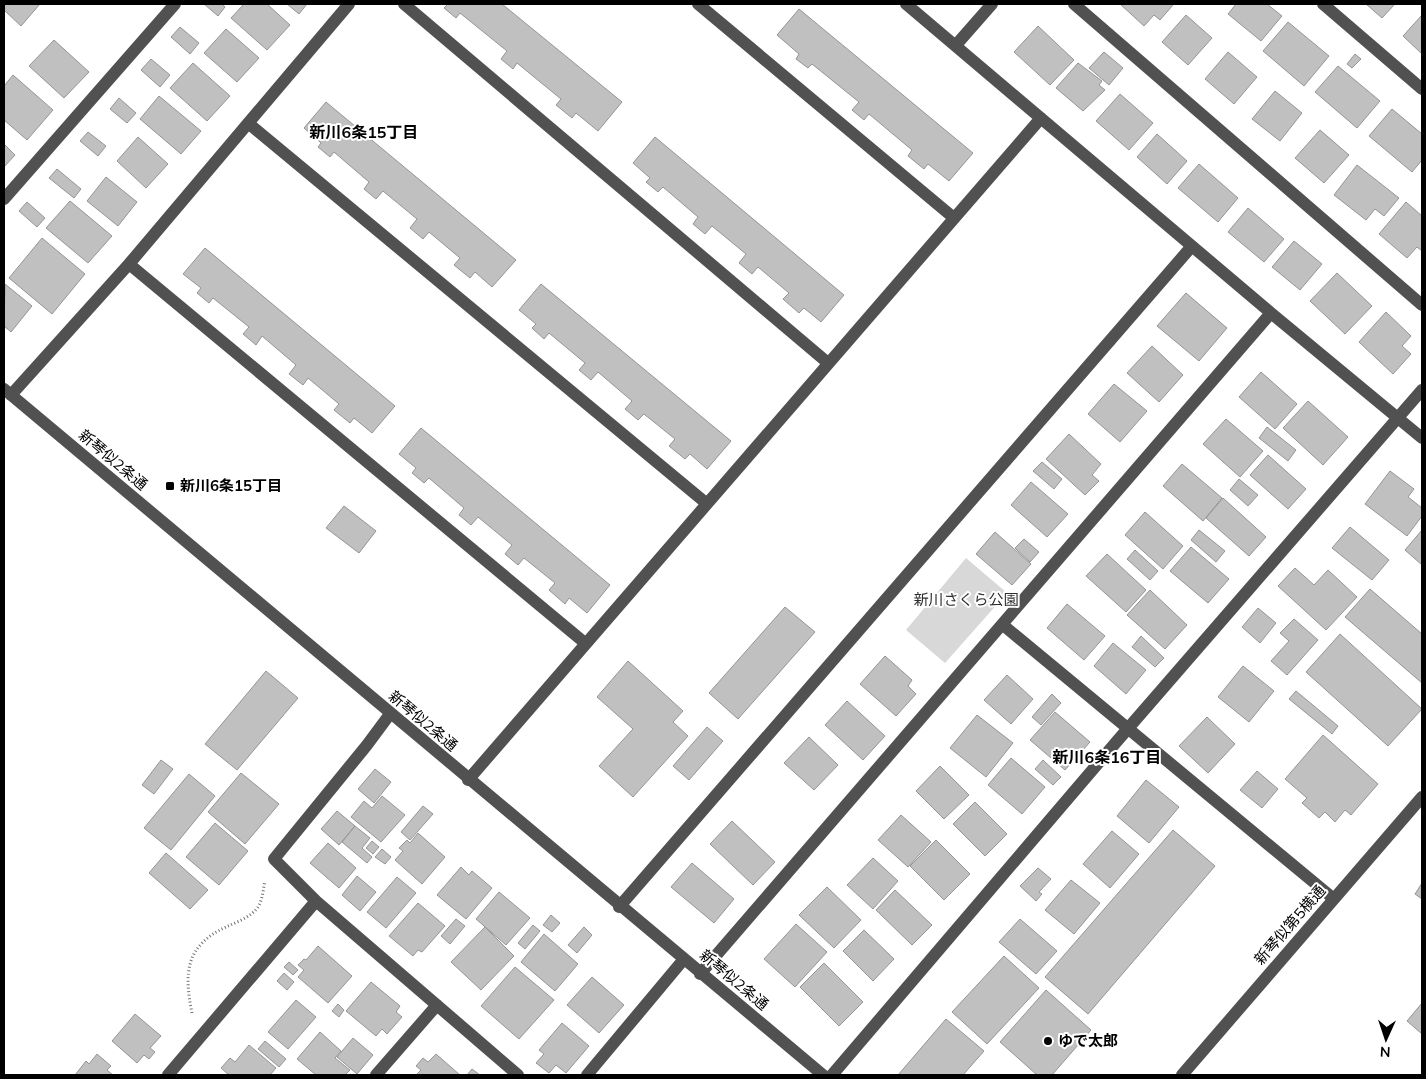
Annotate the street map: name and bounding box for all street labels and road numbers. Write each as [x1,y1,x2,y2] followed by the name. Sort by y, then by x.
[75,425,152,494] street label: 新琴似2条通
[385,686,462,755] street label: 新琴似2条通
[1250,881,1329,968] street label: 新琴似第5横通
[696,945,773,1014] street label: 新琴似2条通

